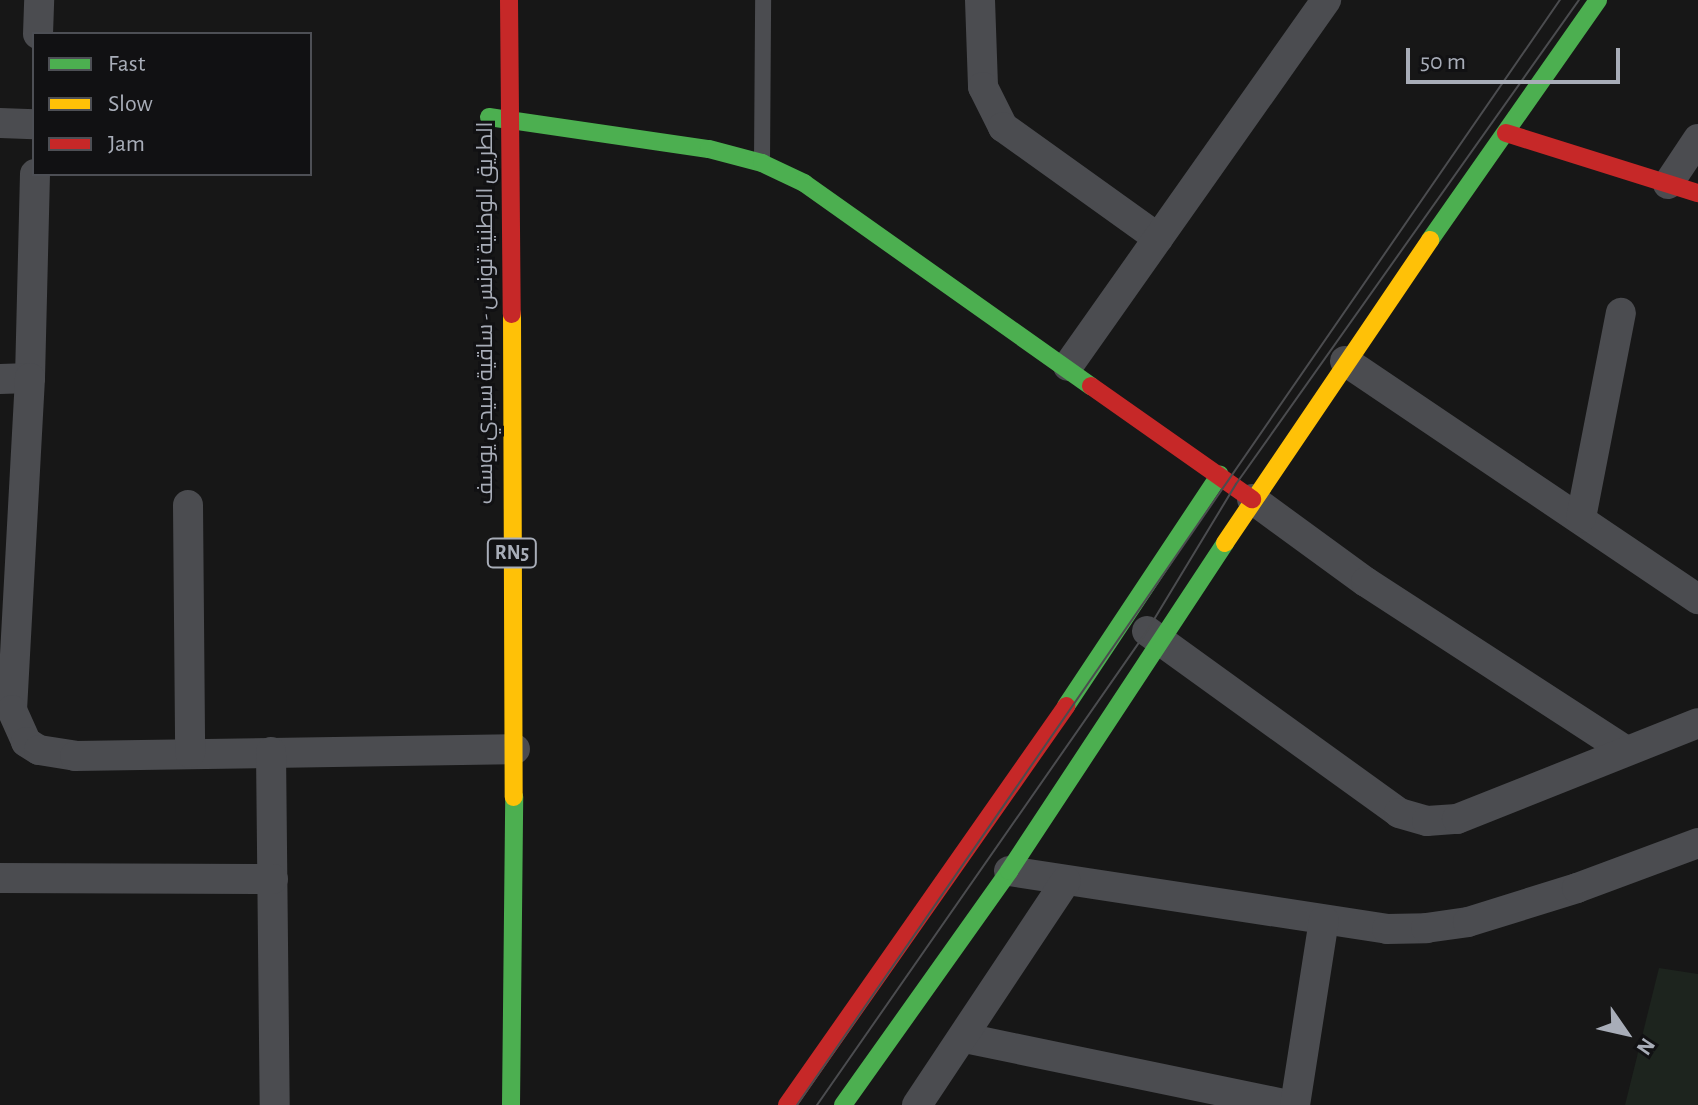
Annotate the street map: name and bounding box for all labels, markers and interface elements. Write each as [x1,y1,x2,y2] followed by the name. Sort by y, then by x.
[32,32,312,176] legend
[1410,32,1624,82] scale bar
[1420,50,1466,74] text: 50 m
[108,52,145,76] text: Fast
[108,92,153,116] text: Slow
[473,122,499,504] street label: الطريق الوطنية تونس - ساقية سيدي يوسف
[108,132,145,156] text: Jam
[486,537,538,569] road number: RN5
[1586,993,1666,1073] north arrow
[1633,1034,1659,1059] text: N

